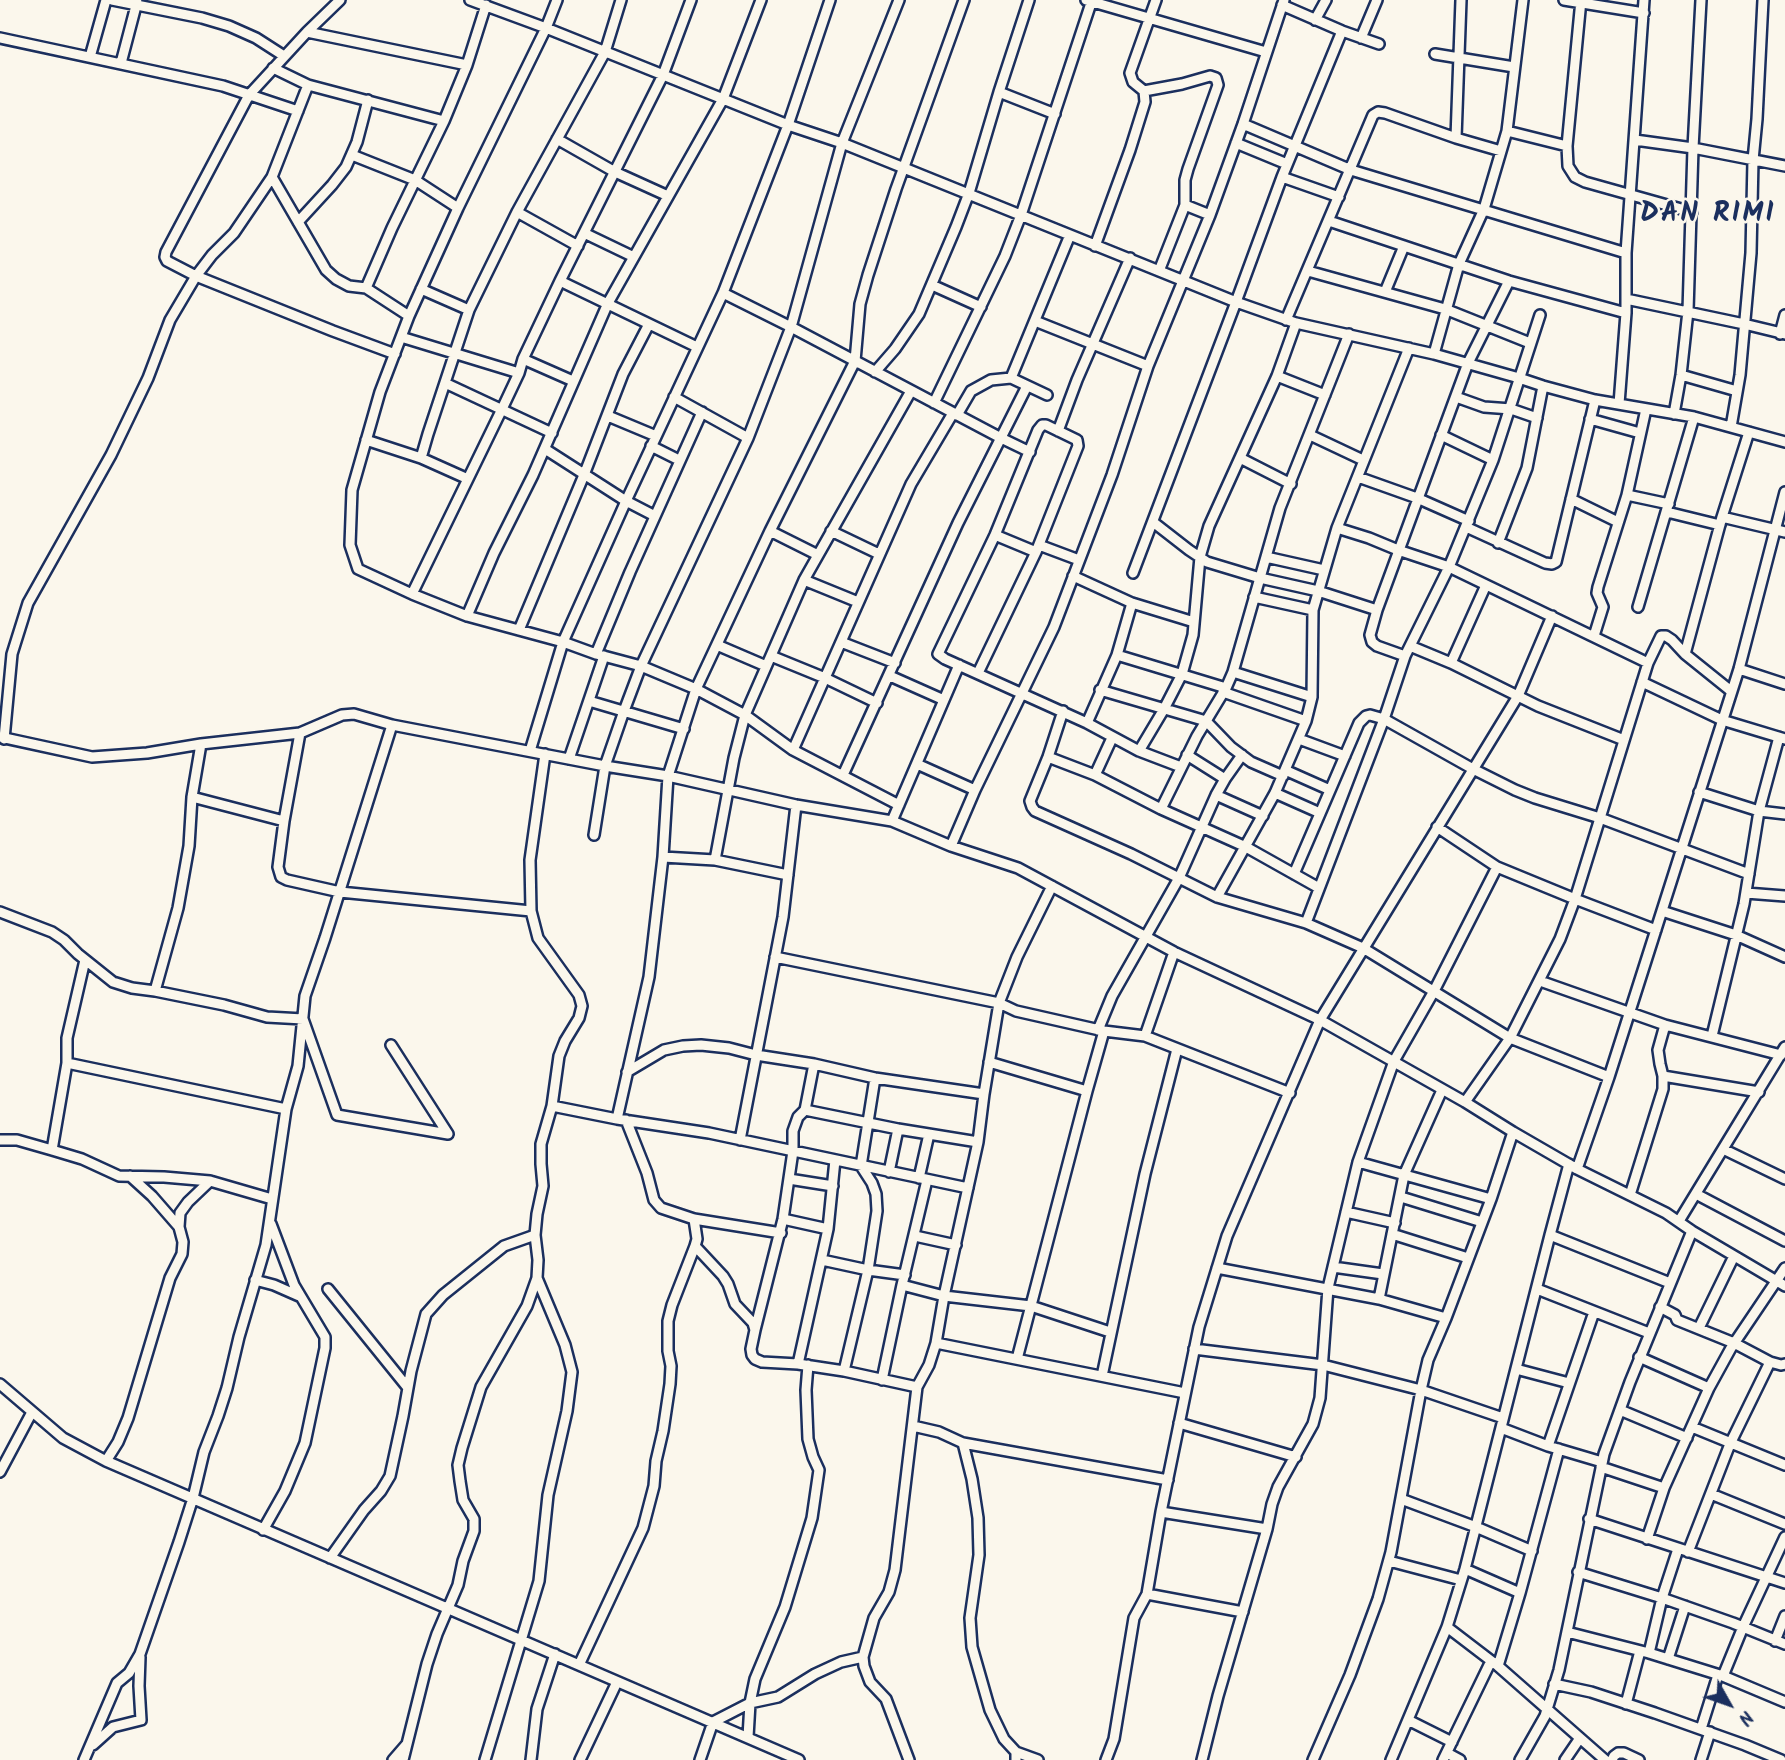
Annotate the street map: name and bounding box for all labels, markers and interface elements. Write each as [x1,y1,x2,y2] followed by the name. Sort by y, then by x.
[1641,199,1775,233] district label: DAN RIMI
[1694,1669,1764,1739] north arrow
[1730,1703,1760,1732] text: N

